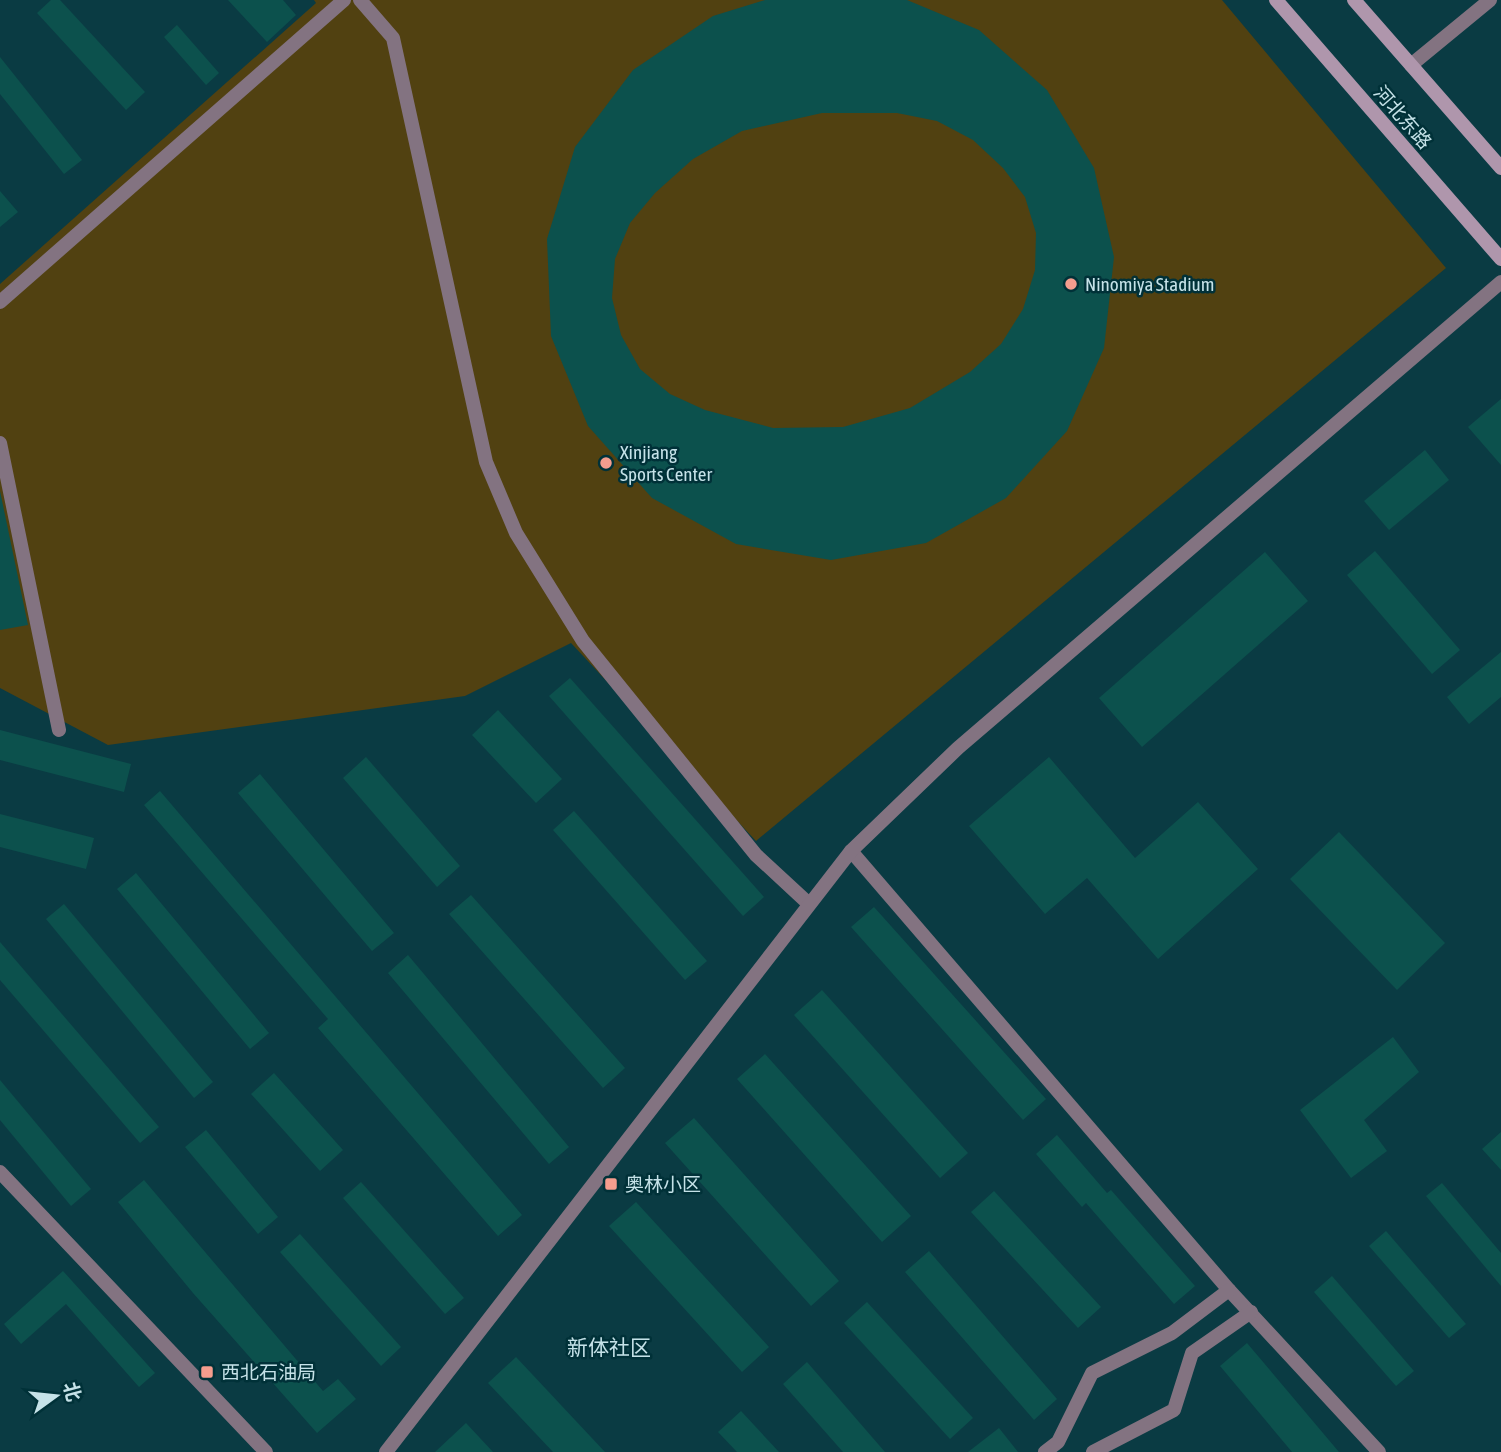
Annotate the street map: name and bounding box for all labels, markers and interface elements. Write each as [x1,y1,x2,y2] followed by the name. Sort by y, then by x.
[1370,81,1436,153] street label: 河北东路
[1085,273,1214,295] place label: Ninomiya Stadium
[1063,276,1079,292] marker: Ninomiya Stadium
[620,441,712,485] place label: Xinjiang Sports Center
[598,455,614,471] marker: Xinjiang Sports Center
[625,1173,701,1195] place label: 奥林小区
[603,1176,619,1192] marker: 奥林小区
[567,1335,651,1359] district label: 新体社区
[21,1361,91,1431] north arrow
[221,1361,316,1383] place label: 西北石油局
[199,1364,215,1380] marker: 西北石油局
[59,1380,86,1404] text: 北

